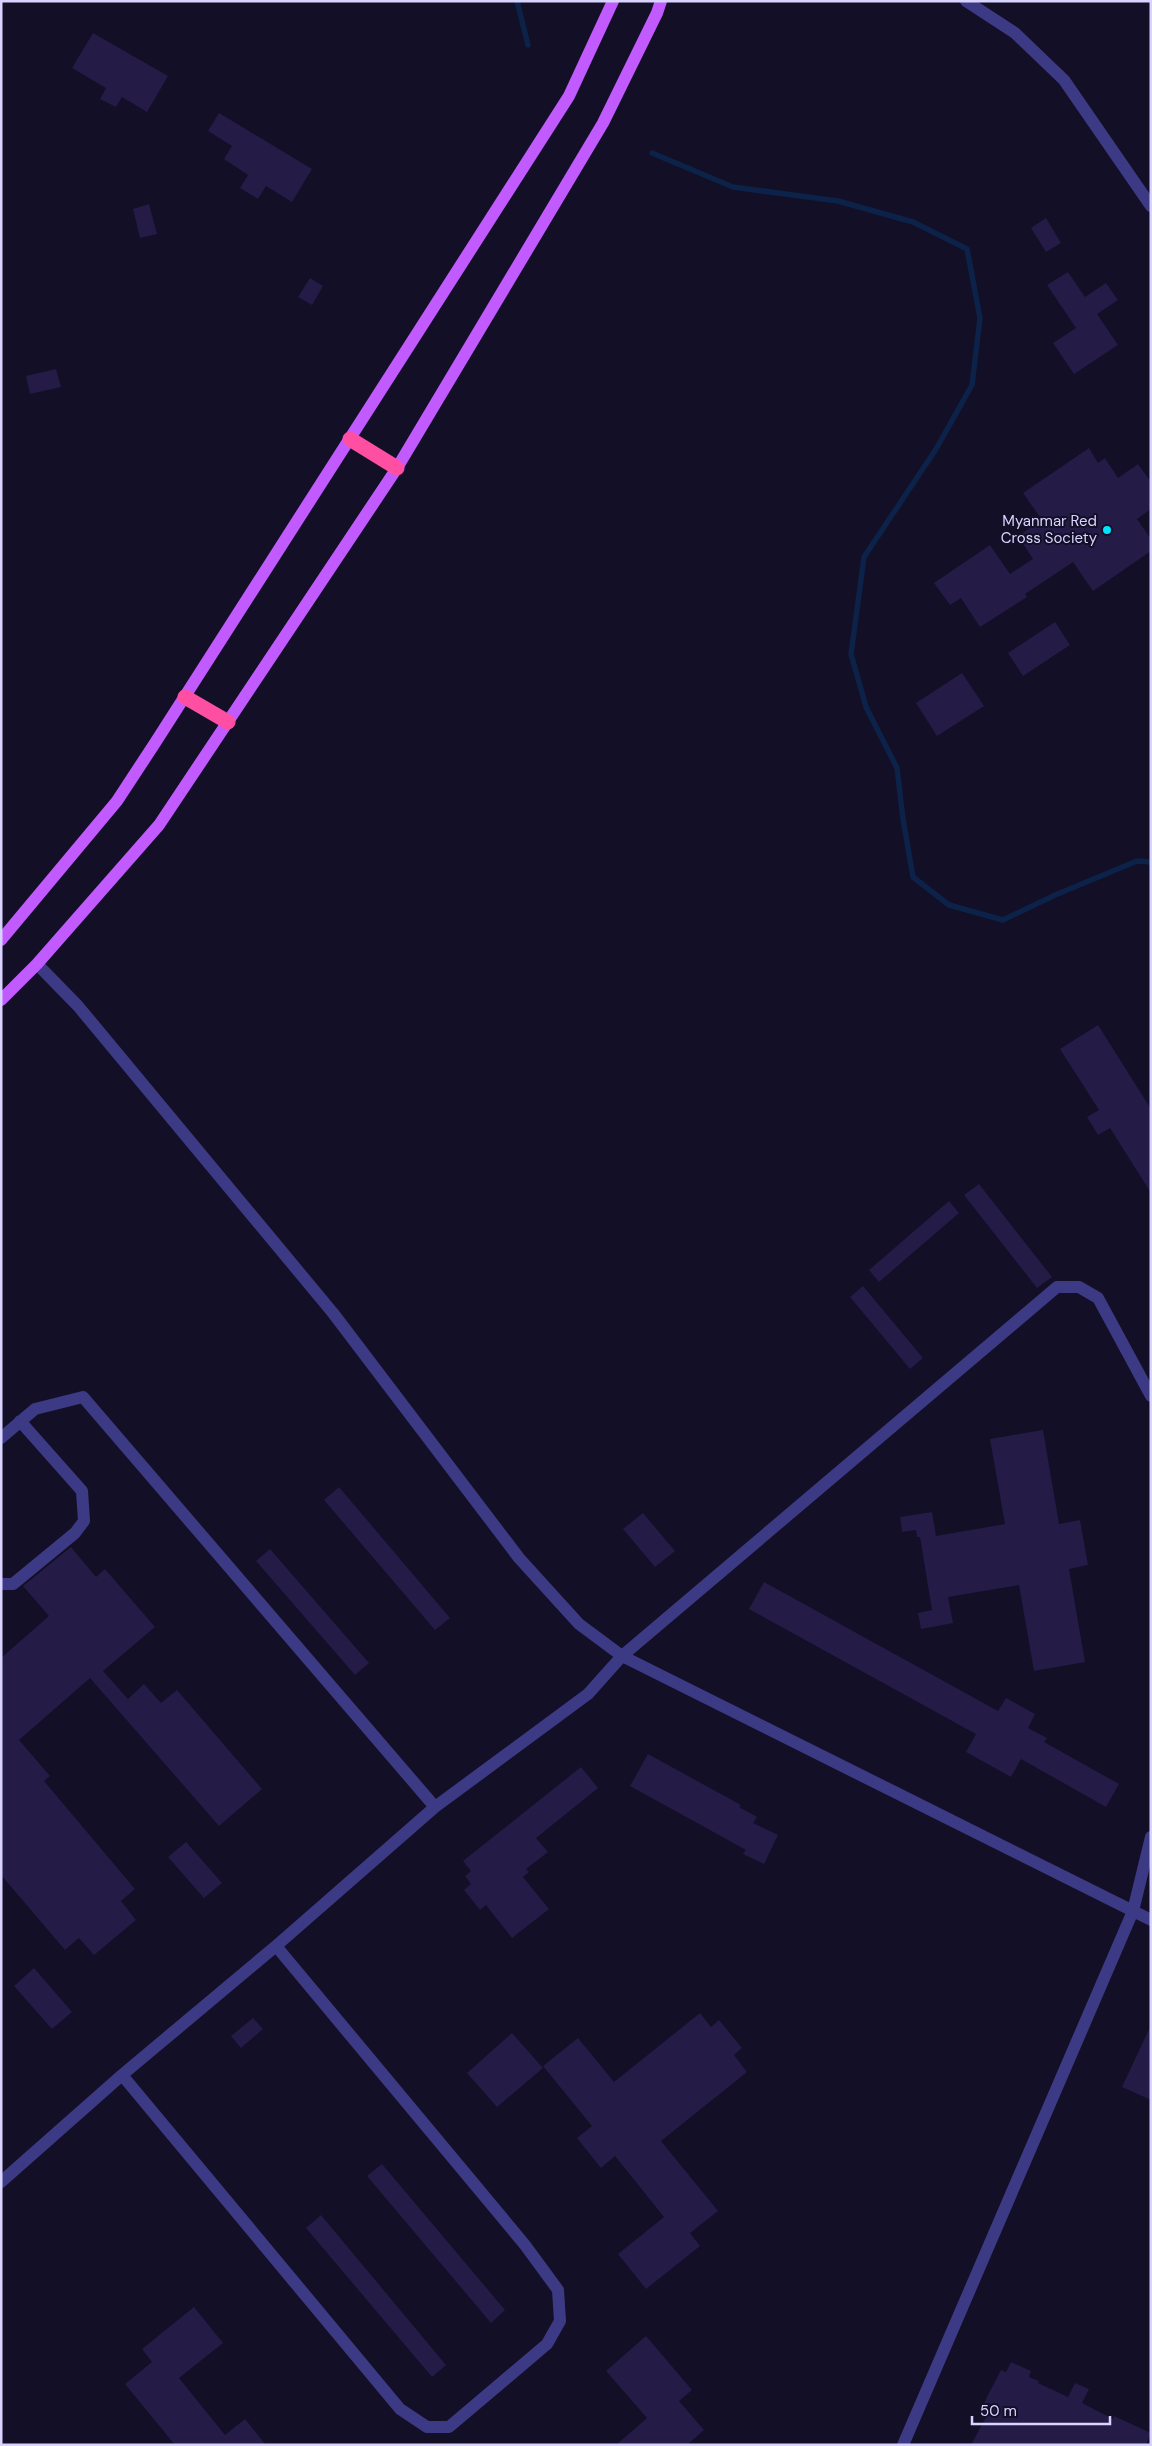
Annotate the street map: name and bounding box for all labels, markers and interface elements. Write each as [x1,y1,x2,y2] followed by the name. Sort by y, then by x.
[1001,511,1098,548] place label: Myanmar Red Cross Society
[1101,524,1113,536] marker: Myanmar Red Cross Society
[972,2394,1110,2426] scale bar
[980,2401,1017,2421] text: 50 m

